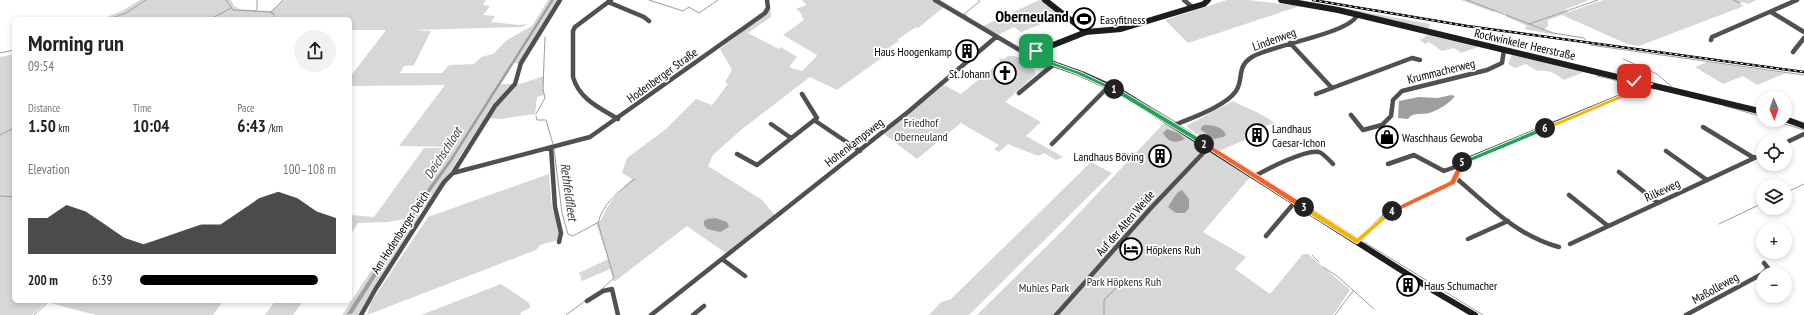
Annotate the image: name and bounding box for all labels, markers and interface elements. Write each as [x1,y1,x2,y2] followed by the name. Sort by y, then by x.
[995,6,1069,26] district label: Oberneuland
[1071,6,1097,32] sports icon: Easyfitness
[1100,12,1145,27] place label: Easyfitness
[1250,24,1298,54] street label: Lindenweg
[1473,25,1577,63] street label: Rockwinkeler Heerstraße
[28,29,124,57] text: Morning run
[294,30,336,72] button: share
[1019,34,1053,68] pin
[954,38,980,64] building icon: Haus Hoogenkamp
[1025,40,1047,62] icon: arrive
[624,44,700,106] street label: Hodenberger Straße
[874,44,952,59] place label: Haus Hoogenkamp
[1406,55,1476,87] street label: Krummacherweg
[28,58,54,75] text: 09:54
[992,60,1018,86] church icon: St. Johann
[1617,64,1651,98] pin
[949,66,990,81] place label: St. Johann
[1623,70,1645,92] icon: check
[1104,79,1124,99] pin: 1
[1111,82,1117,96] text: 1
[1756,91,1792,127] north arrow
[1756,91,1792,303] map controls
[28,101,60,115] text: Distance
[133,101,152,115] text: Time
[237,101,255,115] text: Pace
[822,114,886,170] street label: Hohenkampsweg
[28,115,56,137] text: 1.50
[133,115,169,137] text: 10:04
[237,115,266,137] text: 6:43
[894,115,948,144] park label: Friedhof Oberneuland
[1535,118,1555,138] pin: 6
[56,121,70,135] text: km
[266,121,283,135] text: /km
[1272,121,1326,150] place label: Landhaus Caesar-Ichon
[1542,121,1548,135] text: 6
[1244,122,1270,148] building icon: Landhaus Caesar-Ichon
[420,123,467,182] water label: Deichschloot
[1374,124,1400,150] shop icon: Waschhaus Gewoba
[1402,130,1483,145] place label: Waschhaus Gewoba
[1194,134,1214,154] pin: 2
[1756,135,1792,171] button: locate
[1201,137,1207,151] text: 2
[1147,143,1173,169] building icon: Landhaus Böving
[1074,149,1144,164] place label: Landhaus Böving
[1452,152,1472,172] pin: 5
[1459,155,1465,169] text: 5
[28,161,70,178] text: Elevation
[283,161,336,178] text: 100–108 m
[557,162,582,223] water label: Rethfeldfleet
[1642,175,1682,205] street label: Rilkeweg
[1756,179,1792,215] button: layers
[1093,187,1158,259] street label: Auf der Alten Weide
[368,188,432,276] street label: Am Hodenberger Deich
[1294,197,1314,217] pin: 3
[1301,200,1307,214] text: 3
[1382,201,1402,221] pin: 4
[1389,204,1395,218] text: 4
[1756,223,1792,259] button: +
[1118,236,1144,262] hotel icon: Höpkens Ruh
[1146,242,1200,257] place label: Höpkens Ruh
[1756,267,1792,303] button: −
[1689,269,1741,307] street label: Maßolleweg
[28,272,58,289] text: 200 m
[92,272,112,289] text: 6:39
[1395,272,1421,298] building icon: Haus Schumacher
[1087,274,1161,289] park label: Park Höpkens Ruh
[1424,278,1498,293] place label: Haus Schumacher
[1019,280,1069,295] park label: Muhles Park

